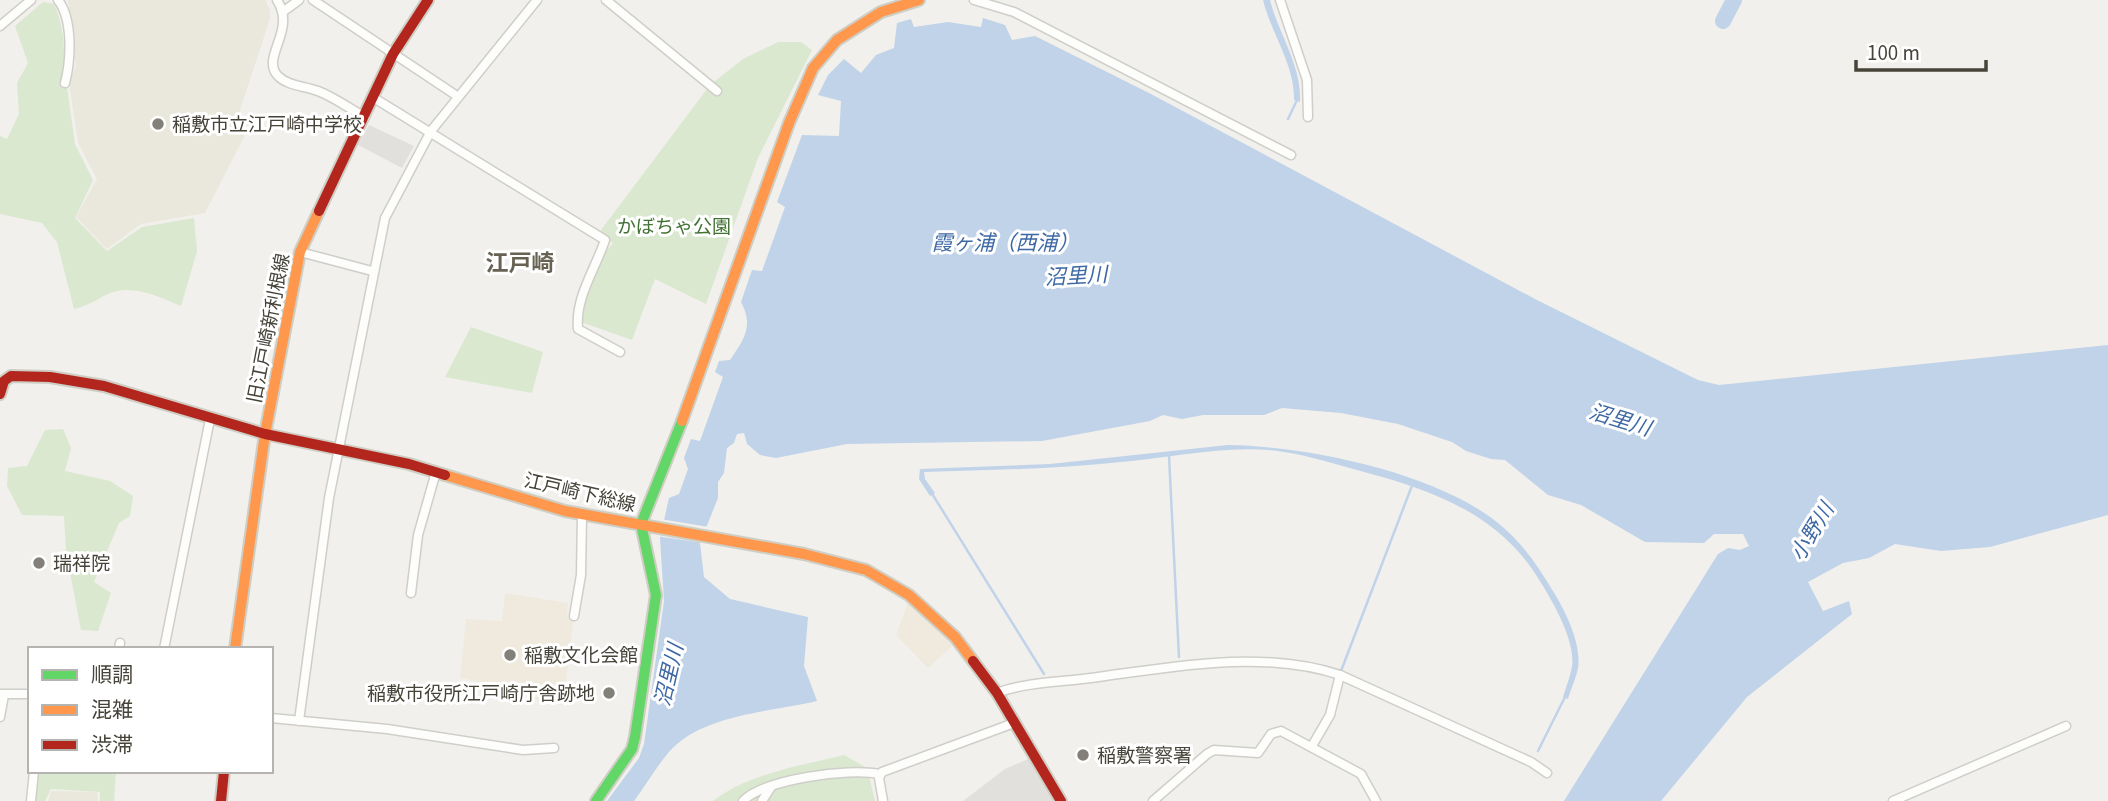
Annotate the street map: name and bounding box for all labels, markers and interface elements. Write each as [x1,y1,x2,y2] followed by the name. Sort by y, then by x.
[1856,28,1986,72] scale bar
[1867,38,1920,68] text: 100 m
[172,112,362,139] place label: 稲敷市立江戸崎中学校
[150,116,166,132] marker: 稲敷市立江戸崎中学校
[617,214,731,241] park label: かぼちゃ公園
[932,228,1079,258] water label: 霞ヶ浦（西浦）
[486,247,555,280] district label: 江戸崎
[242,251,297,405] street label: 旧江戸崎新利根線
[1044,259,1110,293] water label: 沼里川
[1585,396,1656,444] water label: 沼里川
[521,467,638,519] street label: 江戸崎下総線
[1783,496,1842,567] water label: 小野川
[53,551,110,578] place label: 瑞祥院
[31,555,47,571] marker: 瑞祥院
[647,639,691,709] water label: 沼里川
[524,643,638,670] place label: 稲敷文化会館
[28,647,273,773] legend
[502,647,518,663] marker: 稲敷文化会館
[91,660,133,690] text: 順調
[367,681,595,708] place label: 稲敷市役所江戸崎庁舎跡地
[601,685,617,701] marker: 稲敷市役所江戸崎庁舎跡地
[91,695,133,725] text: 混雑
[91,730,133,760] text: 渋滞
[1097,743,1192,770] place label: 稲敷警察署
[1075,747,1091,763] marker: 稲敷警察署

